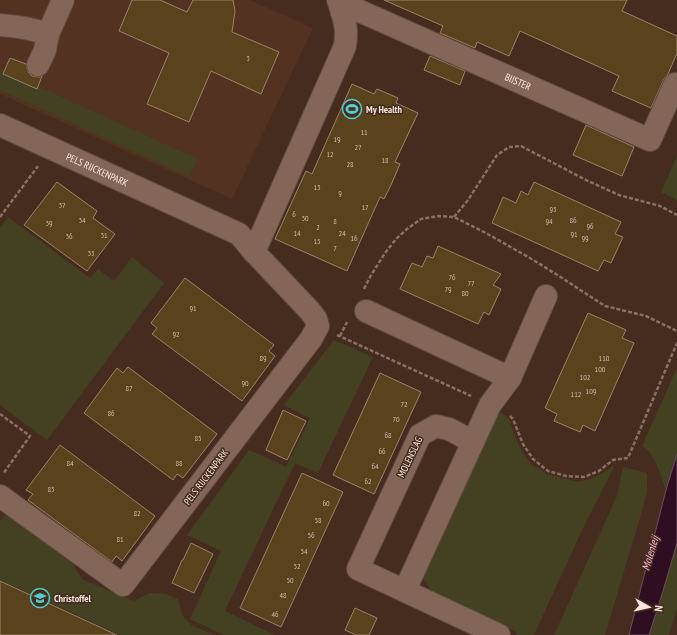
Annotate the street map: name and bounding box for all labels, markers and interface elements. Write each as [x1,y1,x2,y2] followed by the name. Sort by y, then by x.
[246,53,250,63] house number: 3
[503,70,533,93] street label: BIJSTER
[341,98,363,120] sports icon: My Health
[366,103,402,116] place label: My Health
[360,127,368,137] house number: 11
[333,134,341,144] house number: 19
[354,142,362,152] house number: 27
[326,149,334,159] house number: 12
[64,150,130,189] street label: PELS RIJCKENPARK
[381,155,389,165] house number: 18
[346,159,354,169] house number: 28
[313,182,321,192] house number: 13
[338,188,342,198] house number: 9
[58,200,66,210] house number: 37
[361,202,369,212] house number: 17
[549,204,557,214] house number: 93
[292,209,296,219] house number: 6
[301,213,309,223] house number: 30
[78,215,86,225] house number: 34
[569,215,577,225] house number: 86
[333,216,337,226] house number: 8
[545,216,553,226] house number: 94
[45,218,53,228] house number: 39
[586,221,594,231] house number: 96
[316,222,320,232] house number: 2
[293,228,301,238] house number: 14
[338,228,346,238] house number: 24
[570,229,578,239] house number: 91
[100,230,108,240] house number: 31
[65,231,73,241] house number: 36
[350,233,358,243] house number: 16
[581,233,589,243] house number: 99
[313,236,321,246] house number: 15
[333,243,337,253] house number: 7
[87,248,95,258] house number: 33
[448,272,456,282] house number: 76
[467,278,475,288] house number: 77
[444,284,452,294] house number: 79
[461,288,469,298] house number: 80
[189,303,197,313] house number: 91
[172,329,180,339] house number: 92
[259,353,267,363] house number: 89
[599,353,610,363] house number: 110
[595,364,606,374] house number: 100
[580,372,591,382] house number: 102
[241,378,249,388] house number: 90
[125,383,133,393] house number: 87
[586,386,597,396] house number: 109
[571,389,582,399] house number: 112
[400,399,408,409] house number: 72
[107,408,115,418] house number: 86
[392,414,400,424] house number: 70
[384,430,392,440] house number: 68
[194,433,202,443] house number: 85
[395,434,425,479] street label: MOLENSLAG
[181,446,231,507] street label: PELS RIJCKENPARK
[378,446,386,456] house number: 66
[66,458,74,468] house number: 84
[175,458,183,468] house number: 88
[371,461,379,471] house number: 64
[364,476,372,486] house number: 62
[47,484,55,494] house number: 83
[322,498,330,508] house number: 60
[133,508,141,518] house number: 82
[314,515,322,525] house number: 58
[307,530,315,540] house number: 56
[638,532,662,572] water label: Molenleij
[116,534,124,544] house number: 81
[300,546,308,556] house number: 54
[293,561,301,571] house number: 52
[286,575,294,585] house number: 50
[29,587,51,609] school or university icon: Christoffel
[629,587,669,627] north arrow
[279,590,287,600] house number: 48
[54,592,92,605] place label: Christoffel
[652,604,666,612] text: N
[271,609,279,619] house number: 46

